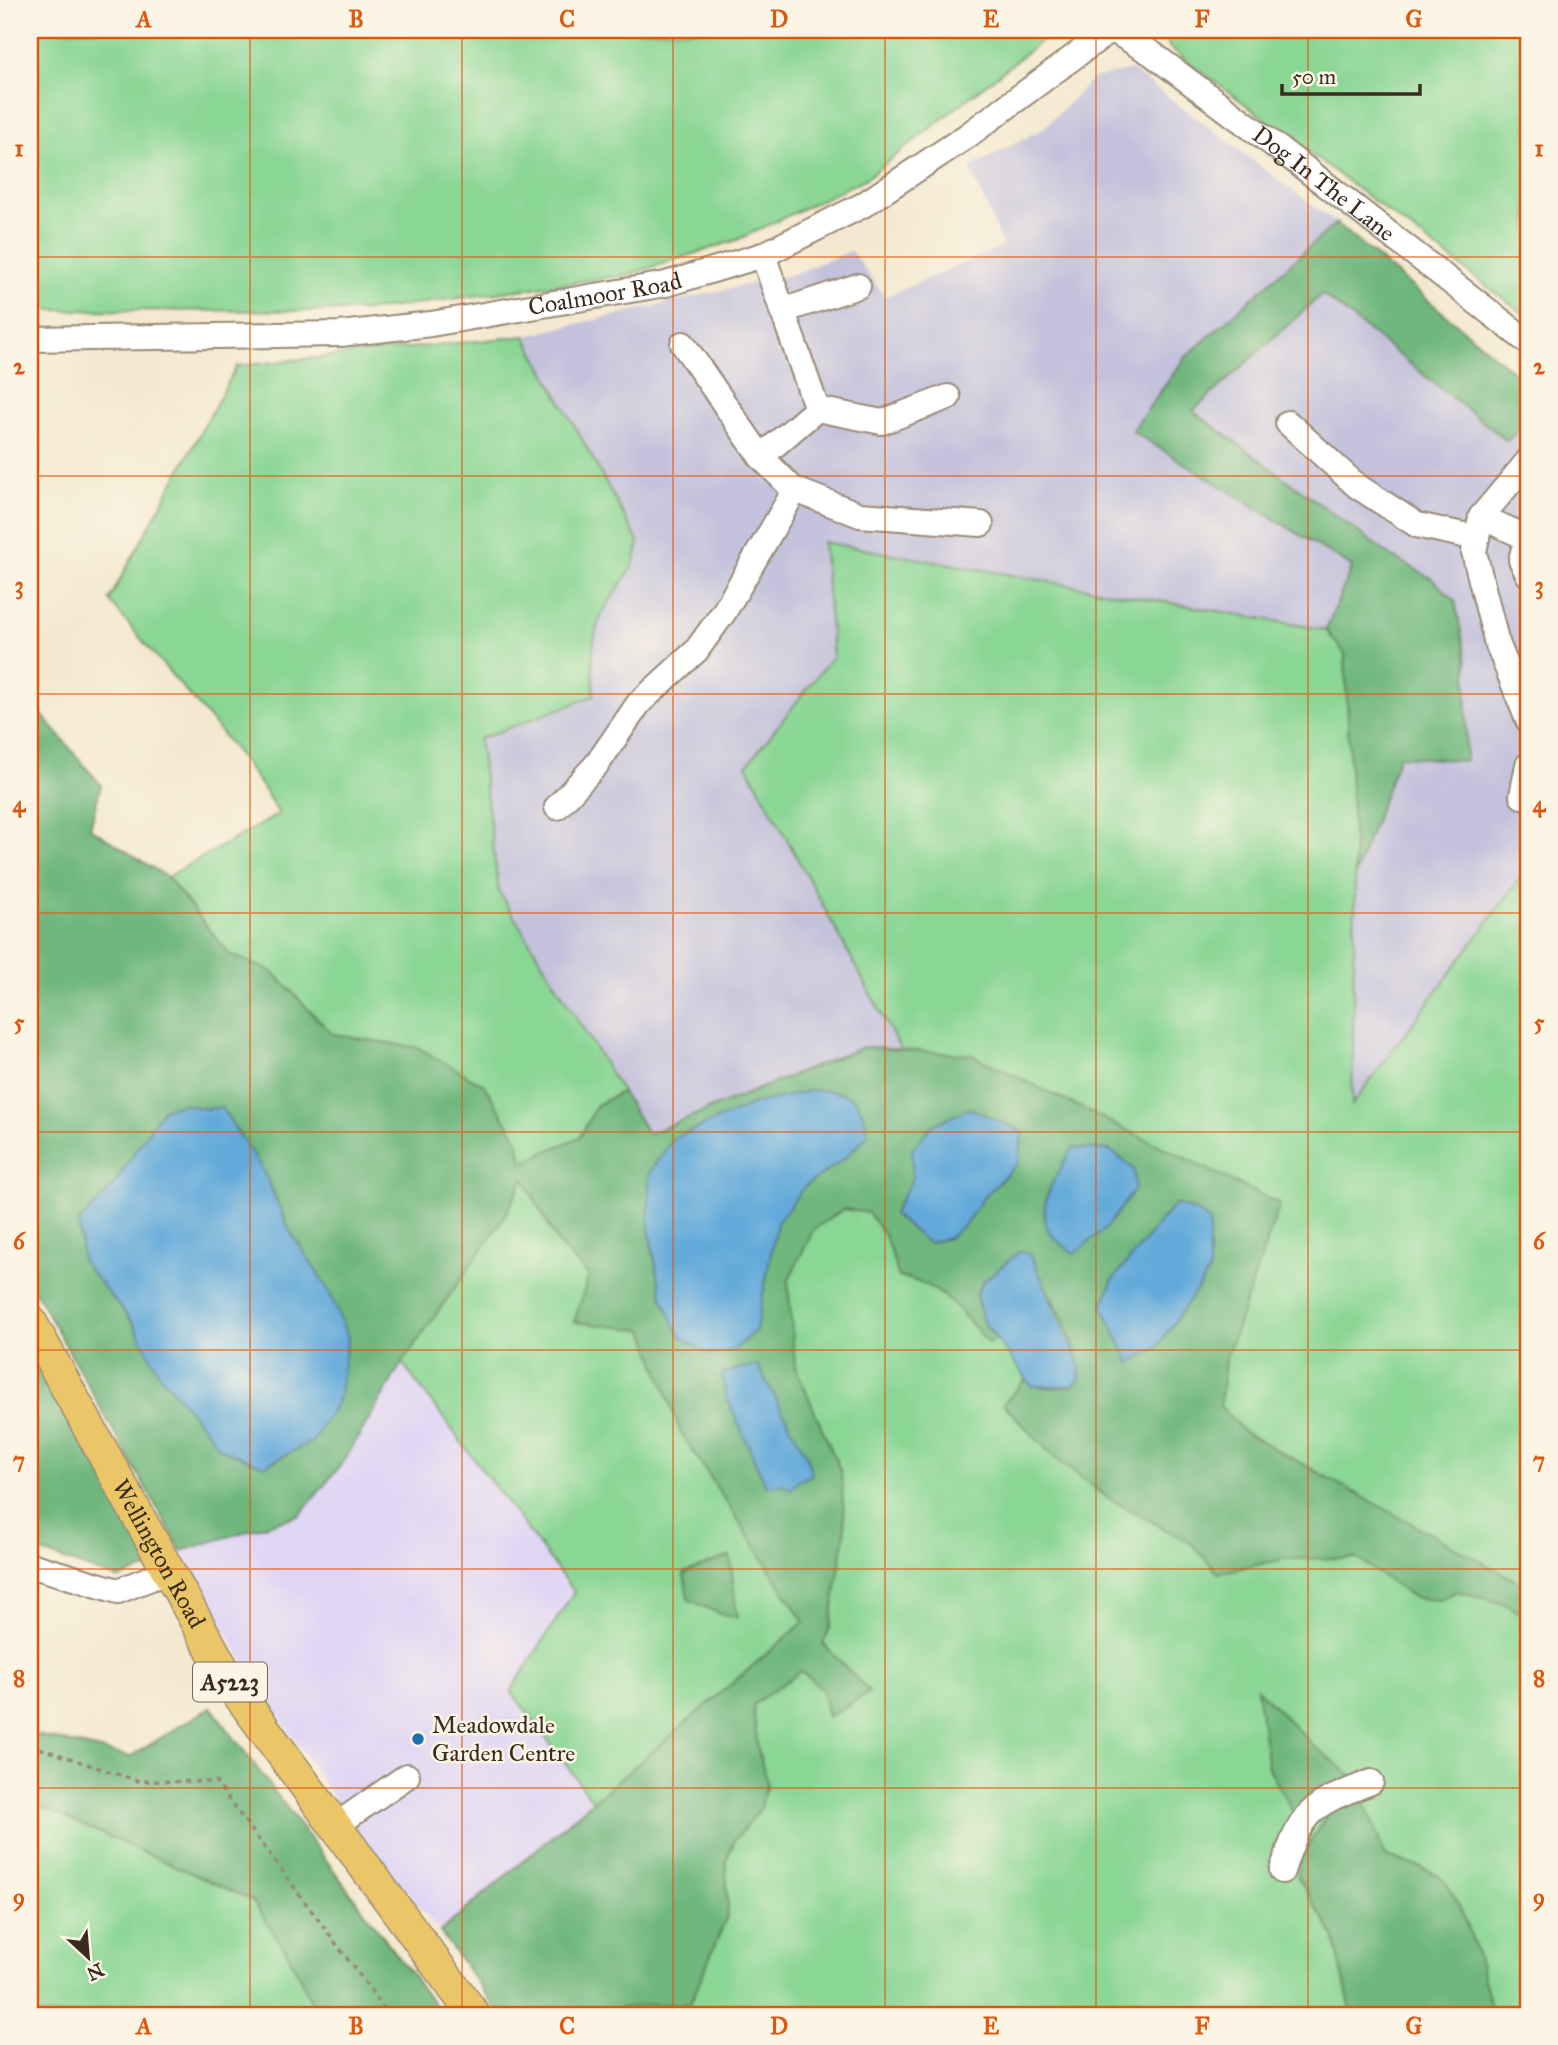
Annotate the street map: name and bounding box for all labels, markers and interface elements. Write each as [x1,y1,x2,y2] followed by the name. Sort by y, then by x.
[134,5,152,33] text: A
[348,5,364,33] text: B
[559,5,575,33] text: C
[770,5,788,33] text: D
[983,5,1000,33] text: E
[1194,5,1210,33] text: F
[1406,5,1423,33] text: G
[1282,52,1420,96] scale bar
[1292,64,1337,90] text: 50 m
[1247,119,1401,248] street label: Dog In The Lane
[14,134,24,162] text: 1
[1534,134,1544,162] text: 1
[526,265,685,322] street label: Coalmoor Road
[13,352,25,380] text: 2
[1533,352,1545,380] text: 2
[14,571,24,600] text: 3
[1534,571,1544,600] text: 3
[13,790,27,818] text: 4
[1533,790,1547,818] text: 4
[14,1008,25,1036] text: 5
[1534,1008,1545,1036] text: 5
[13,1227,26,1255] text: 6
[1533,1227,1546,1255] text: 6
[13,1446,25,1474] text: 7
[1533,1446,1545,1474] text: 7
[106,1474,212,1633] street label: Wellington Road
[193,1662,267,1702] road number: A5223
[13,1664,25,1692] text: 8
[1533,1664,1545,1692] text: 8
[432,1710,575,1768] place label: Meadowdale Garden Centre
[410,1731,426,1747] marker: Meadowdale Garden Centre
[13,1883,25,1912] text: 9
[1533,1883,1545,1912] text: 9
[52,1923,122,1993] north arrow
[83,1958,108,1986] text: N
[134,2012,152,2040] text: A
[348,2012,364,2040] text: B
[559,2012,575,2040] text: C
[770,2012,788,2040] text: D
[983,2012,1000,2040] text: E
[1194,2012,1210,2040] text: F
[1406,2012,1423,2040] text: G

